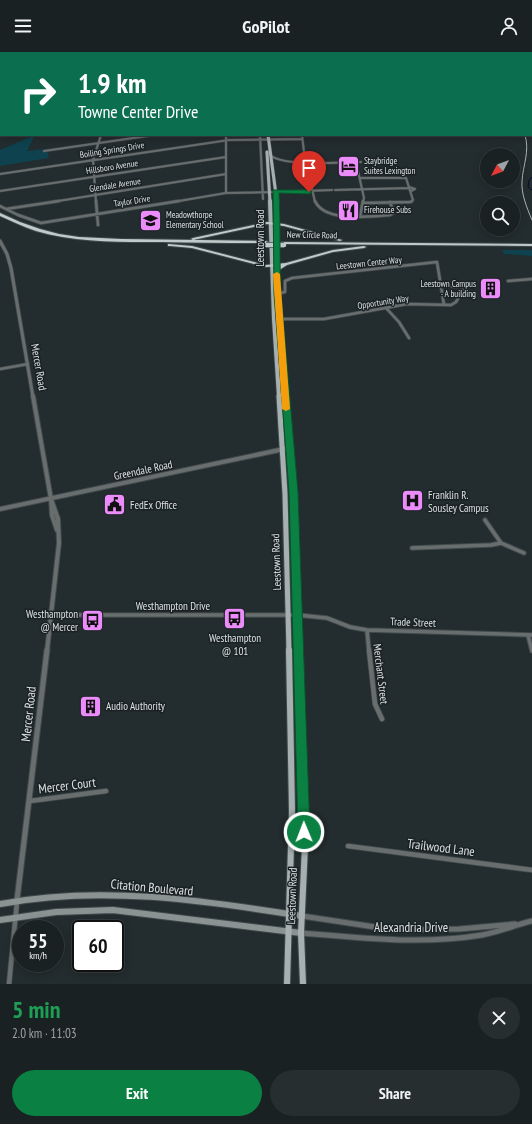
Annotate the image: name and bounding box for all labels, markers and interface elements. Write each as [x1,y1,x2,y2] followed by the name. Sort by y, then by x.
[12,15,34,37] icon: menu
[242,15,290,38] text: GoPilot
[498,15,520,37] icon: person
[78,64,147,101] text: 1.9 km
[12,68,64,120] icon: right
[78,100,198,123] text: Towne Center Drive
[79,139,145,160] street label: Boiling Springs Drive
[480,148,520,188] north arrow
[480,148,520,236] map controls
[292,151,326,192] pin
[336,153,362,179] hotel icon: Staybridge Suites Lexington
[364,155,415,176] place label: Staybridge Suites Lexington
[85,157,139,176] street label: Hillsboro Avenue
[298,157,320,179] icon: arrive
[88,175,142,194] street label: Glendale Avenue
[113,192,151,209] street label: Taylor Drive
[480,196,520,236] button: search
[336,197,362,223] restaurant icon: Firehouse Subs
[364,204,411,215] place label: Firehouse Subs
[138,207,164,233] school or university icon: Meadowthorpe Elementary School
[166,209,225,230] place label: Meadowthorpe Elementary School
[253,209,267,266] street label: Leestown Road
[287,229,337,240] street label: New Circle Road
[336,254,403,271] street label: Leestown Center Way
[478,276,504,302] building icon: Leestown Campus - A building
[421,278,476,299] place label: Leestown Campus - A building
[357,292,410,311] street label: Opportunity Way
[28,343,50,392] street label: Mercer Road
[112,457,174,483] street label: Greendale Road
[400,488,426,514] hospital icon: Franklin R. Sousley Campus
[428,488,489,515] place label: Franklin R. Sousley Campus
[102,492,128,518] public building icon: FedEx Office
[130,498,178,512] place label: FedEx Office
[268,533,284,591] street label: Leestown Road
[136,599,211,613] street label: Westhampton Drive
[222,605,248,631] bus stop icon: Westhampton @ 101
[26,607,78,634] place label: Westhampton @ Mercer
[80,607,106,633] bus stop icon: Westhampton @ Mercer
[390,614,436,630] street label: Trade Street
[209,631,261,658] place label: Westhampton @ 101
[370,643,392,705] street label: Merchant Street
[17,686,40,743] street label: Mercer Road
[78,693,104,719] building icon: Audio Authority
[106,699,166,713] place label: Audio Authority
[37,773,97,797] street label: Mercer Court
[283,811,325,853] position arrow
[406,835,476,860] street label: Trailwood Lane
[284,867,300,925] street label: Leestown Road
[110,875,194,900] street label: Citation Boulevard
[374,919,448,936] street label: Alexandria Drive
[72,920,124,972] speed limit sign: 60
[28,928,48,954] text: 55
[29,949,47,962] text: km/h
[12,994,60,1025] text: 5 min
[478,997,520,1039] button: close
[12,1025,77,1042] text: 2.0 km · 11:03
[12,1070,262,1116] button: Exit
[270,1070,520,1116] button: Share

